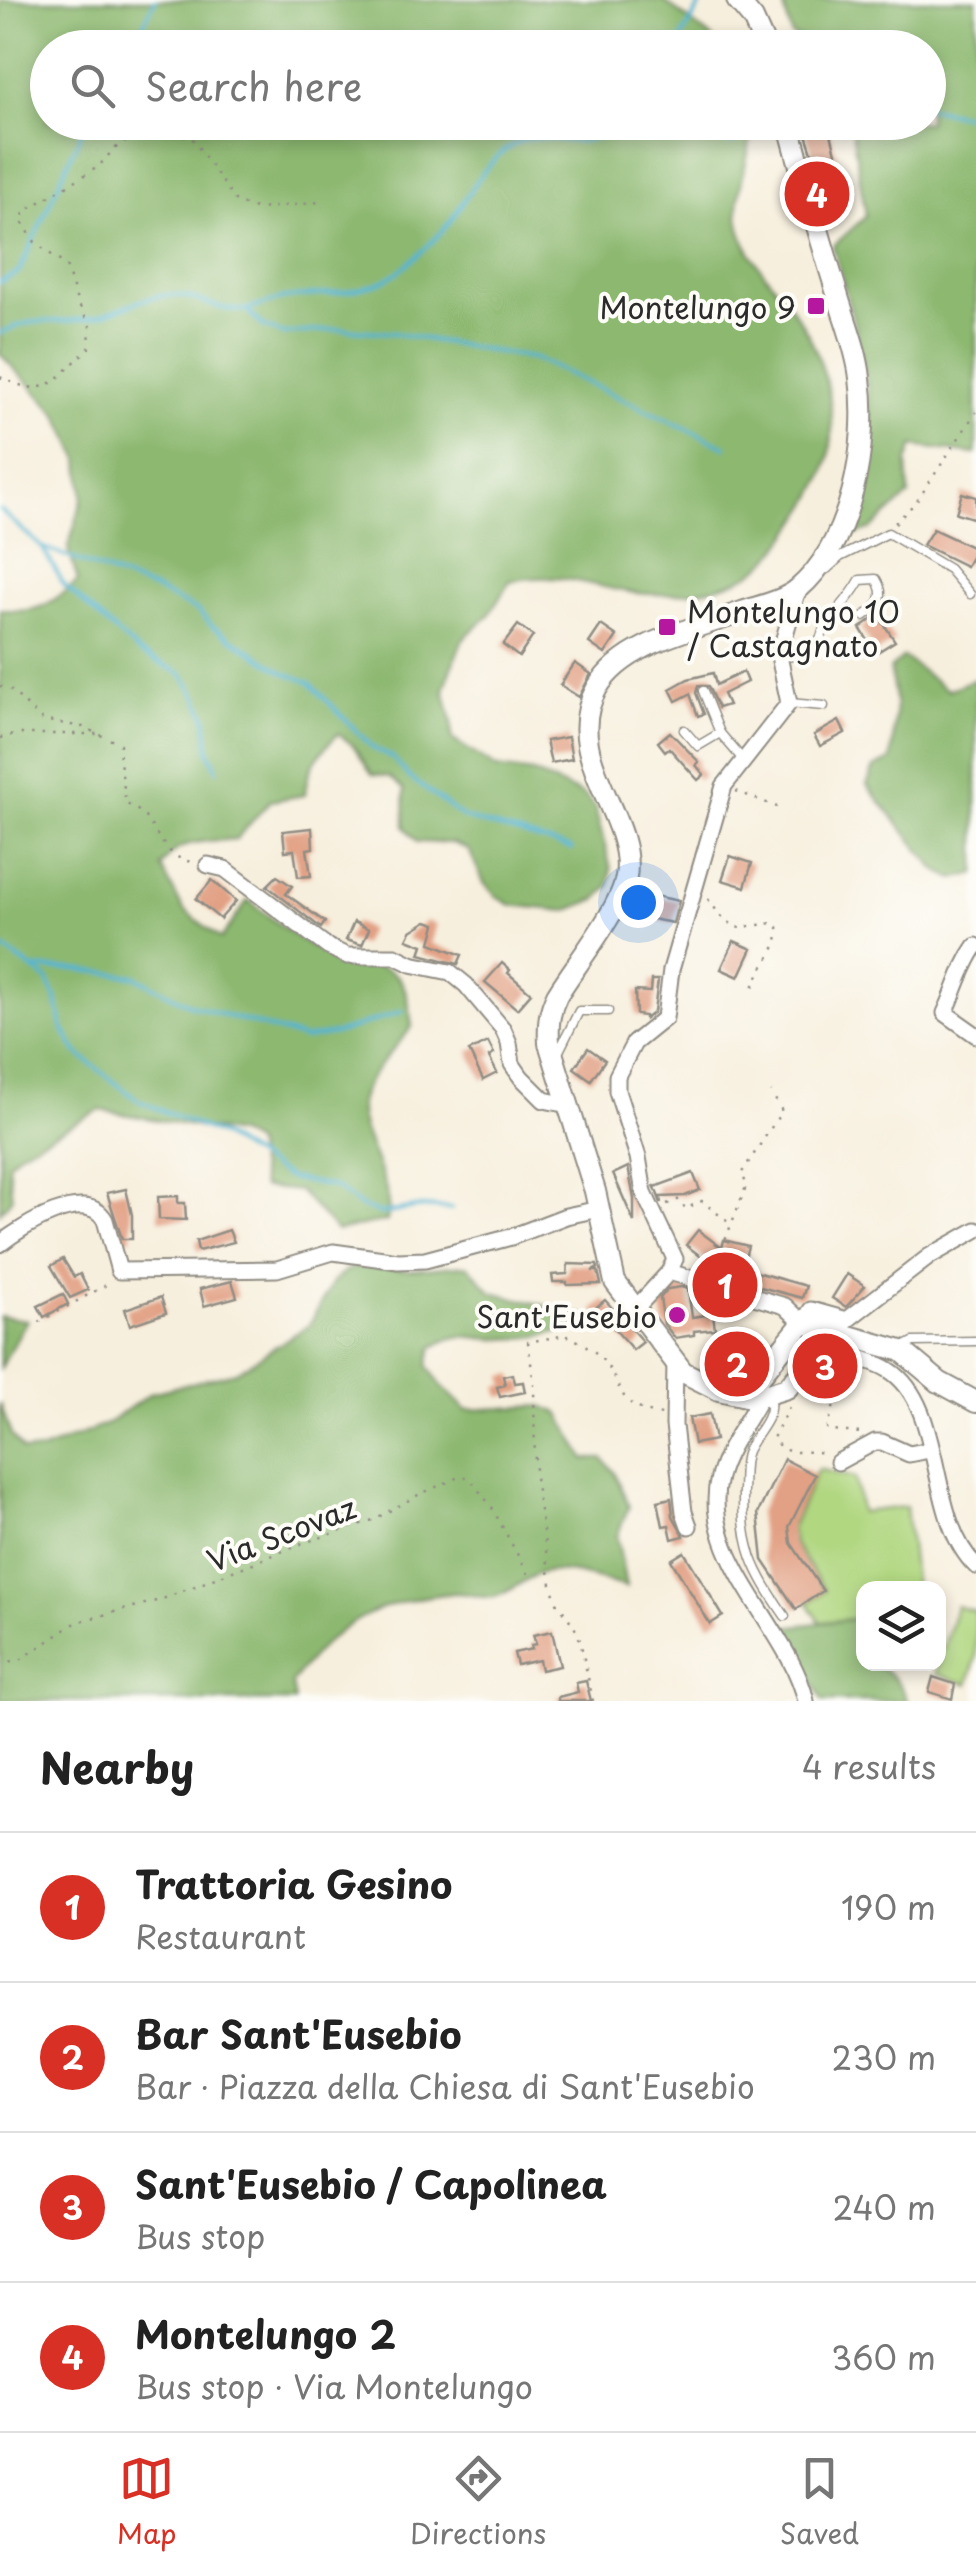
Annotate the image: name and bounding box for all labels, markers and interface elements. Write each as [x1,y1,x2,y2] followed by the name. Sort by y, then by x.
[30,30,946,140] search box
[145,57,362,114] text: Search here
[65,58,120,113] icon: search
[784,156,850,232] pin: 4
[599,284,796,329] place label: Montelungo 9
[805,295,827,317] marker: Montelungo 9
[687,588,900,667] place label: Montelungo 10 / Castagnato
[656,616,678,638] marker: Montelungo 10 / Castagnato
[613,877,664,928] your location
[692,1248,758,1322] pin: 1
[476,1293,657,1338] place label: Sant'Eusebio
[666,1304,688,1326] marker: Sant'Eusebio
[704,1326,770,1402] pin: 2
[792,1328,858,1404] pin: 3
[200,1484,362,1582] street label: Via Scovaz
[856,1581,946,1671] map controls
[856,1581,946,1671] button: layers
[40,1735,194,1798] text: Nearby
[802,1742,936,1790] text: 4 results
[135,1855,452,1912] text: Trattoria Gesino
[65,1883,80,1931] text: 1
[841,1883,936,1931] text: 190 m
[135,1912,306,1960] text: Restaurant
[135,2005,461,2062] text: Bar Sant'Eusebio
[61,2033,84,2081] text: 2
[831,2033,936,2081] text: 230 m
[135,2062,755,2110] text: Bar · Piazza della Chiesa di Sant'Eusebio
[135,2155,607,2212] text: Sant'Eusebio / Capolinea
[62,2183,83,2231] text: 3
[833,2183,936,2231] text: 240 m
[135,2212,265,2260] text: Bus stop
[135,2305,396,2362] text: Montelungo 2
[62,2333,83,2381] text: 4
[831,2333,936,2381] text: 360 m
[135,2362,533,2410] text: Bus stop · Via Montelungo
[117,2451,177,2554] tab: Map
[410,2451,546,2554] tab: Directions
[780,2451,859,2554] tab: Saved

